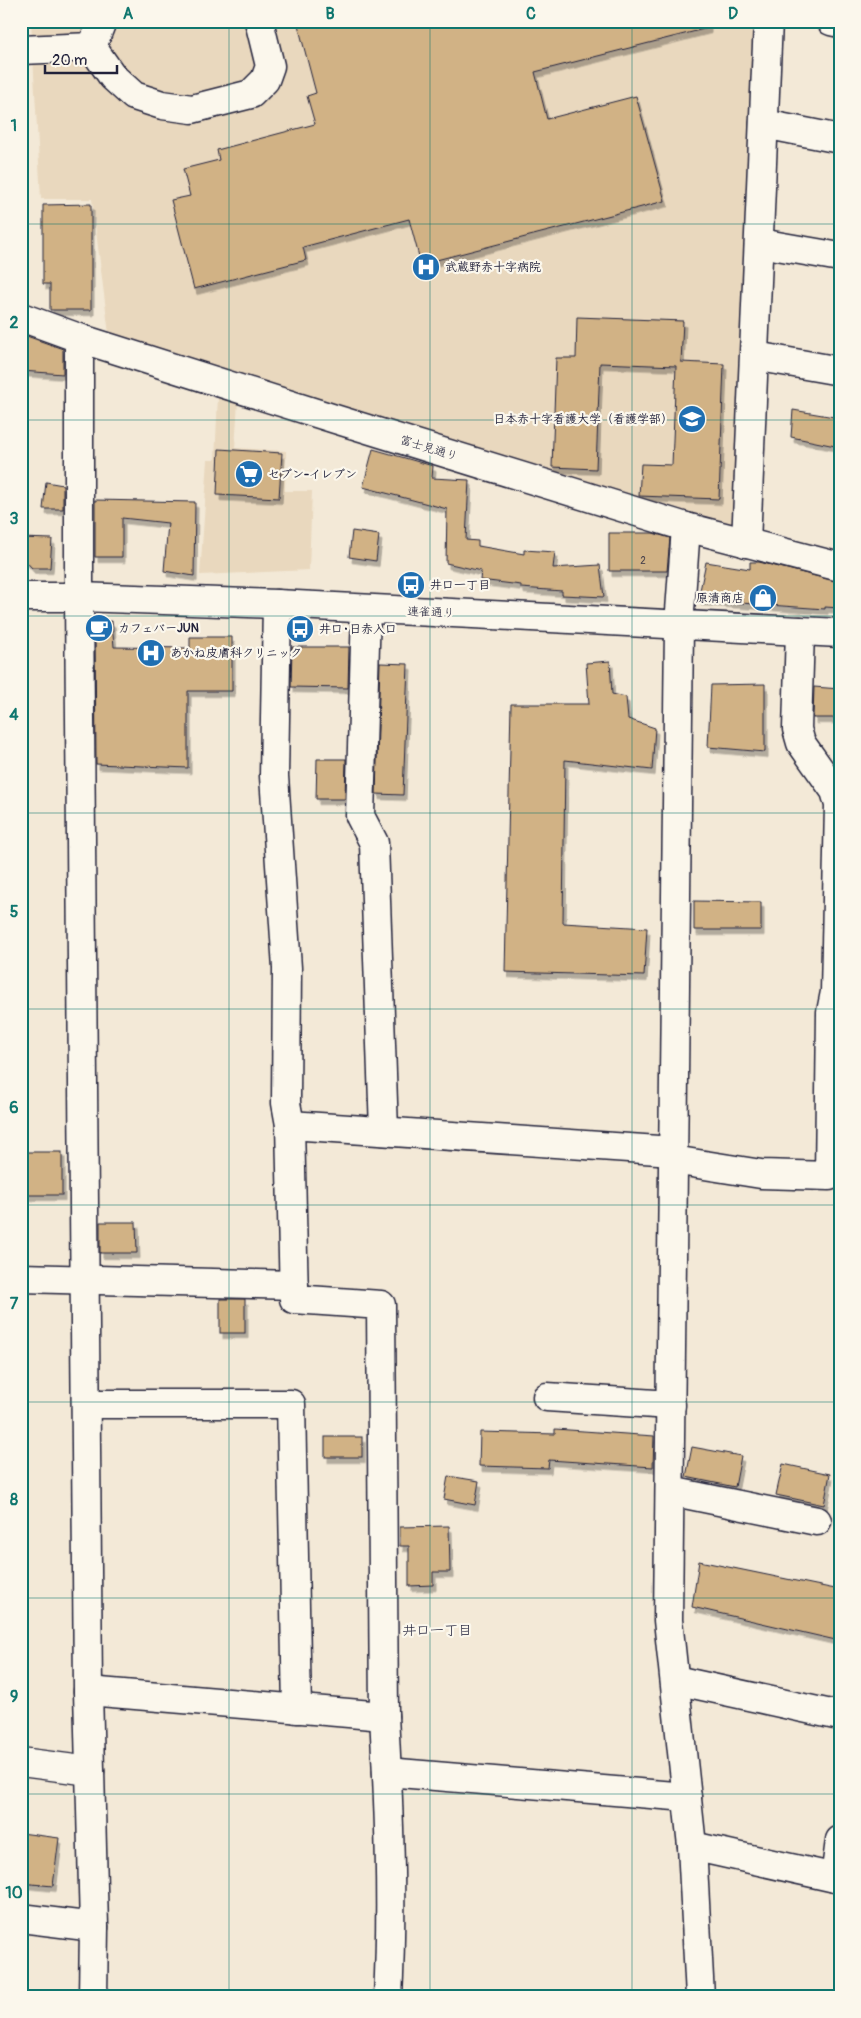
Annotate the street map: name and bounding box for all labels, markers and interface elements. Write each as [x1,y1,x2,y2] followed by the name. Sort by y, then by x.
[123,4,134,24] text: A
[325,4,335,24] text: B
[526,4,536,24] text: C
[728,4,738,24] text: D
[45,42,118,74] scale bar
[52,51,87,70] text: 20 m
[11,116,17,136] text: 1
[411,252,441,282] hospital icon: 武蔵野赤十字病院
[445,260,541,275] place label: 武蔵野赤十字病院
[10,313,19,333] text: 2
[677,404,707,434] school or university icon: 日本赤十字看護大学（看護学部）
[493,412,673,427] place label: 日本赤十字看護大学（看護学部）
[398,433,460,464] street label: 富士見通り
[234,459,264,489] supermarket icon: セブン-イレブン
[268,467,357,482] place label: セブン-イレブン
[10,509,19,529] text: 3
[640,555,646,567] house number: 2
[396,570,426,600] bus stop icon: 井口一丁目
[430,578,490,593] place label: 井口一丁目
[748,583,778,613] shop icon: 原清商店
[696,591,744,606] place label: 原清商店
[407,604,455,621] street label: 連雀通り
[84,613,114,643] cafe icon: カフェバーJUN
[285,614,315,644] bus stop icon: 井口･日赤入口
[118,621,199,636] place label: カフェバーJUN
[319,622,397,637] place label: 井口･日赤入口
[136,638,166,668] hospital icon: あかね皮膚科クリニック
[170,646,302,661] place label: あかね皮膚科クリニック
[9,705,19,725] text: 4
[10,902,19,922] text: 5
[9,1098,19,1118] text: 6
[10,1294,19,1314] text: 7
[10,1490,18,1510] text: 8
[402,1622,472,1639] district label: 井口一丁目
[10,1687,18,1707] text: 9
[5,1883,23,1903] text: 10

